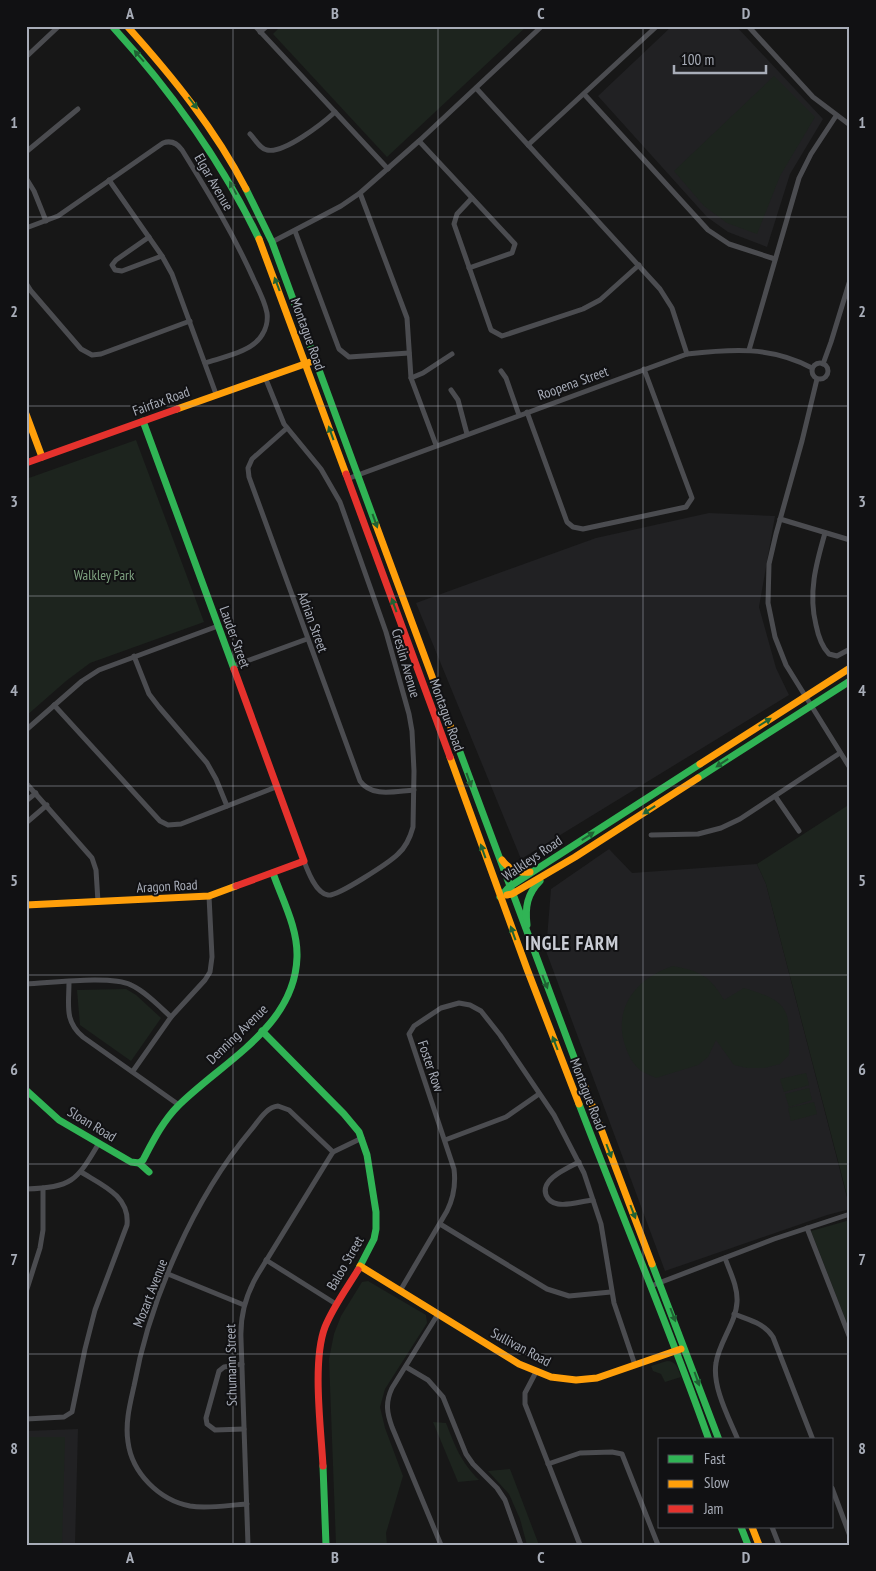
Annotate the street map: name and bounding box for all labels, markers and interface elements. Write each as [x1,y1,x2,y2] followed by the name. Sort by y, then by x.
[125,3,135,23] text: A
[331,3,339,23] text: B
[537,3,545,23] text: C
[742,3,751,23] text: D
[674,42,766,74] scale bar
[133,50,145,62] one-way arrow
[681,50,714,69] text: 100 m
[187,96,198,109] one-way arrow
[10,112,18,132] text: 1
[858,112,866,132] text: 1
[191,150,238,214] street label: Elgar Avenue
[229,181,238,194] one-way arrow
[273,276,281,291] one-way arrow
[287,296,329,372] street label: Montague Road
[10,301,18,321] text: 2
[858,301,866,321] text: 2
[535,362,611,404] street label: Roopena Street
[130,382,192,420] street label: Fairfax Road
[327,425,335,440] one-way arrow
[10,491,18,511] text: 3
[858,491,866,511] text: 3
[372,513,379,528] one-way arrow
[74,566,135,584] park label: Walkley Park
[294,589,332,655] street label: Adrian Street
[390,597,397,612] one-way arrow
[215,603,255,671] street label: Lauder Street
[388,626,424,700] street label: Creslin Avenue
[426,677,468,753] street label: Montague Road
[10,680,18,700] text: 4
[858,680,866,700] text: 4
[758,717,772,727] one-way arrow
[715,758,729,768] one-way arrow
[466,772,473,787] one-way arrow
[643,805,656,814] one-way arrow
[498,831,566,885] street label: Walkleys Road
[582,831,595,840] one-way arrow
[479,843,487,858] one-way arrow
[10,870,18,890] text: 5
[858,870,866,890] text: 5
[136,875,198,897] street label: Aragon Road
[509,925,517,940] one-way arrow
[525,931,619,955] district label: INGLE FARM
[541,975,549,990] one-way arrow
[202,1000,272,1068] street label: Denning Avenue
[551,1035,559,1050] one-way arrow
[414,1038,448,1095] street label: Foster Row
[566,1056,610,1132] street label: Montague Road
[10,1059,18,1079] text: 6
[858,1059,866,1079] text: 6
[64,1102,120,1146] street label: Sloan Road
[606,1144,614,1158] one-way arrow
[629,1205,637,1220] one-way arrow
[322,1233,368,1293] street label: Baloo Street
[10,1249,18,1269] text: 7
[858,1249,866,1269] text: 7
[129,1256,171,1330] street label: Mozart Avenue
[669,1308,677,1323] one-way arrow
[221,1324,241,1406] street label: Schumann Street
[488,1324,554,1370] street label: Sullivan Road
[694,1372,701,1387] one-way arrow
[10,1438,18,1458] text: 8
[658,1438,834,1528] legend
[858,1438,866,1458] text: 8
[704,1449,725,1468] text: Fast
[704,1473,729,1492] text: Slow
[703,1499,723,1518] text: Jam
[125,1547,135,1567] text: A
[331,1547,339,1567] text: B
[537,1547,545,1567] text: C
[742,1547,751,1567] text: D

